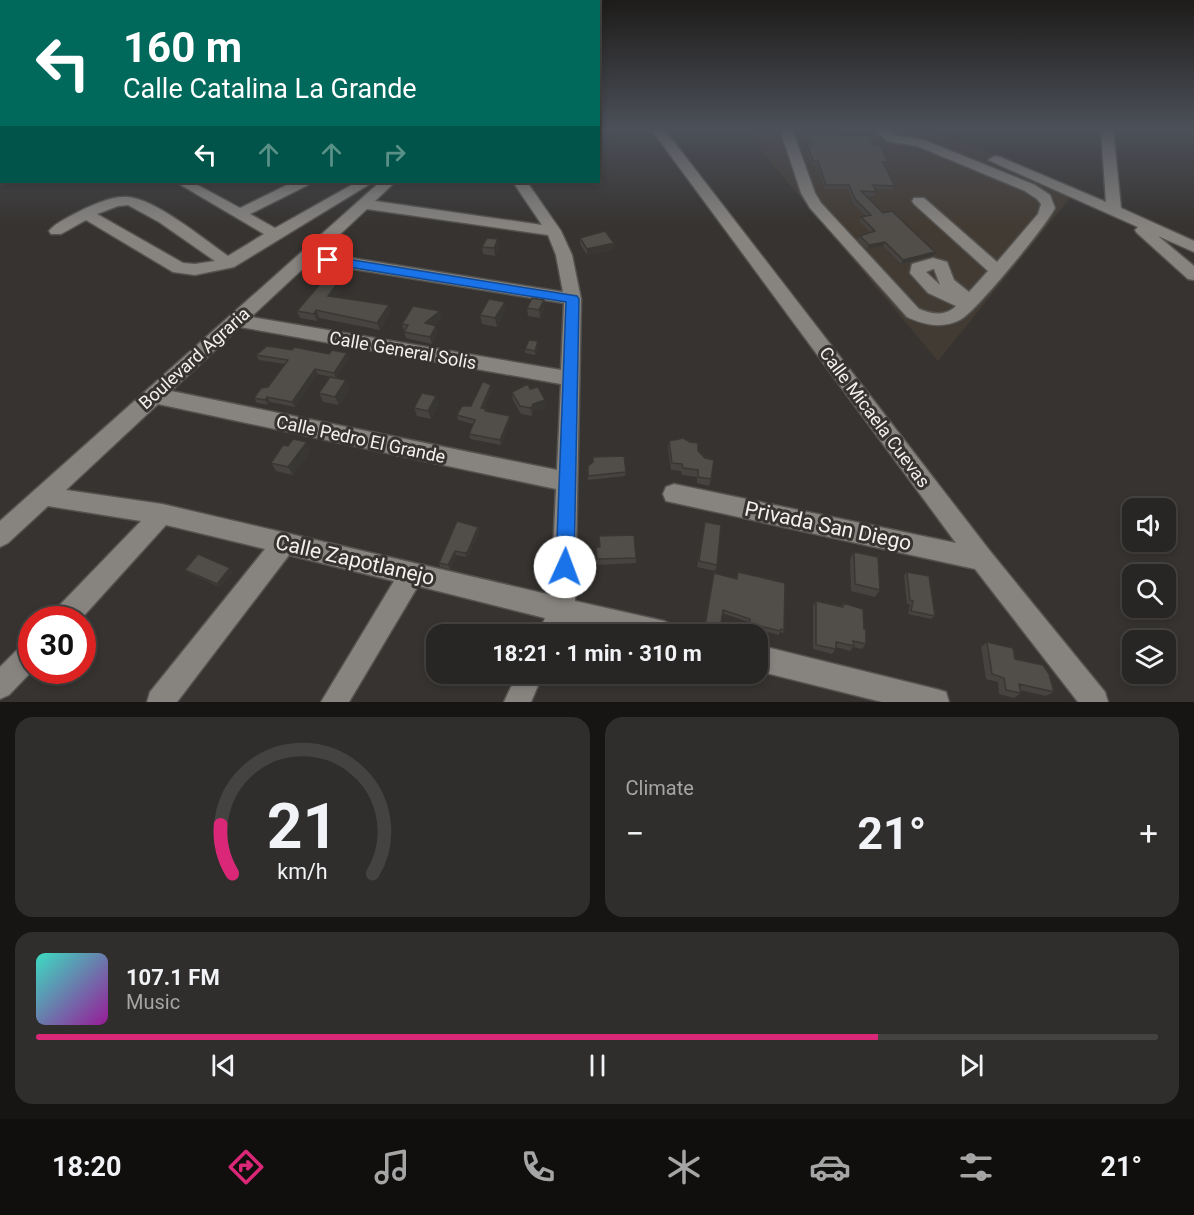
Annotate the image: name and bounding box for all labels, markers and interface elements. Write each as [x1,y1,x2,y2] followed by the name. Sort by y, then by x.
[123,23,242,72] text: 160 m
[24,24,102,102] icon: left
[123,73,417,105] text: Calle Catalina La Grande
[189,138,222,171] icon: left
[252,138,285,171] icon: ahead
[315,138,348,171] icon: ahead
[378,138,411,171] icon: right
[302,234,353,285] pin
[311,243,344,276] icon: arrive
[134,303,254,413] street label: Boulevard Agraria
[328,327,478,373] street label: Calle General Solis
[815,343,935,491] street label: Calle Micaela Cuevas
[275,411,447,467] street label: Calle Pedro El Grande
[742,497,914,555] street label: Privada San Diego
[1122,498,1176,684] map controls
[1122,498,1176,552] button: sound
[273,530,437,590] street label: Calle Zapotlanejo
[533,535,597,599] position arrow
[1122,564,1176,618] button: search
[18,606,96,684] speed limit sign: 30
[1122,630,1176,684] button: layers
[492,641,702,666] text: 18:21 · 1 min · 310 m
[626,776,694,800] text: Climate
[266,790,338,863] text: 21
[857,807,926,860] text: 21°
[626,814,644,853] text: −
[1139,814,1158,853] text: +
[277,859,327,884] text: km/h
[126,965,220,990] text: 107.1 FM
[126,990,180,1014] text: Music
[207,1049,240,1082] icon: previous
[581,1049,614,1082] icon: pause
[955,1049,988,1082] icon: next
[225,1146,267,1188] icon: directions
[371,1146,413,1188] icon: music
[517,1146,559,1188] icon: phone
[663,1146,705,1188] icon: climate
[809,1146,851,1188] icon: car
[955,1146,997,1188] icon: filters
[52,1151,122,1183] text: 18:20
[1101,1151,1142,1183] text: 21°

